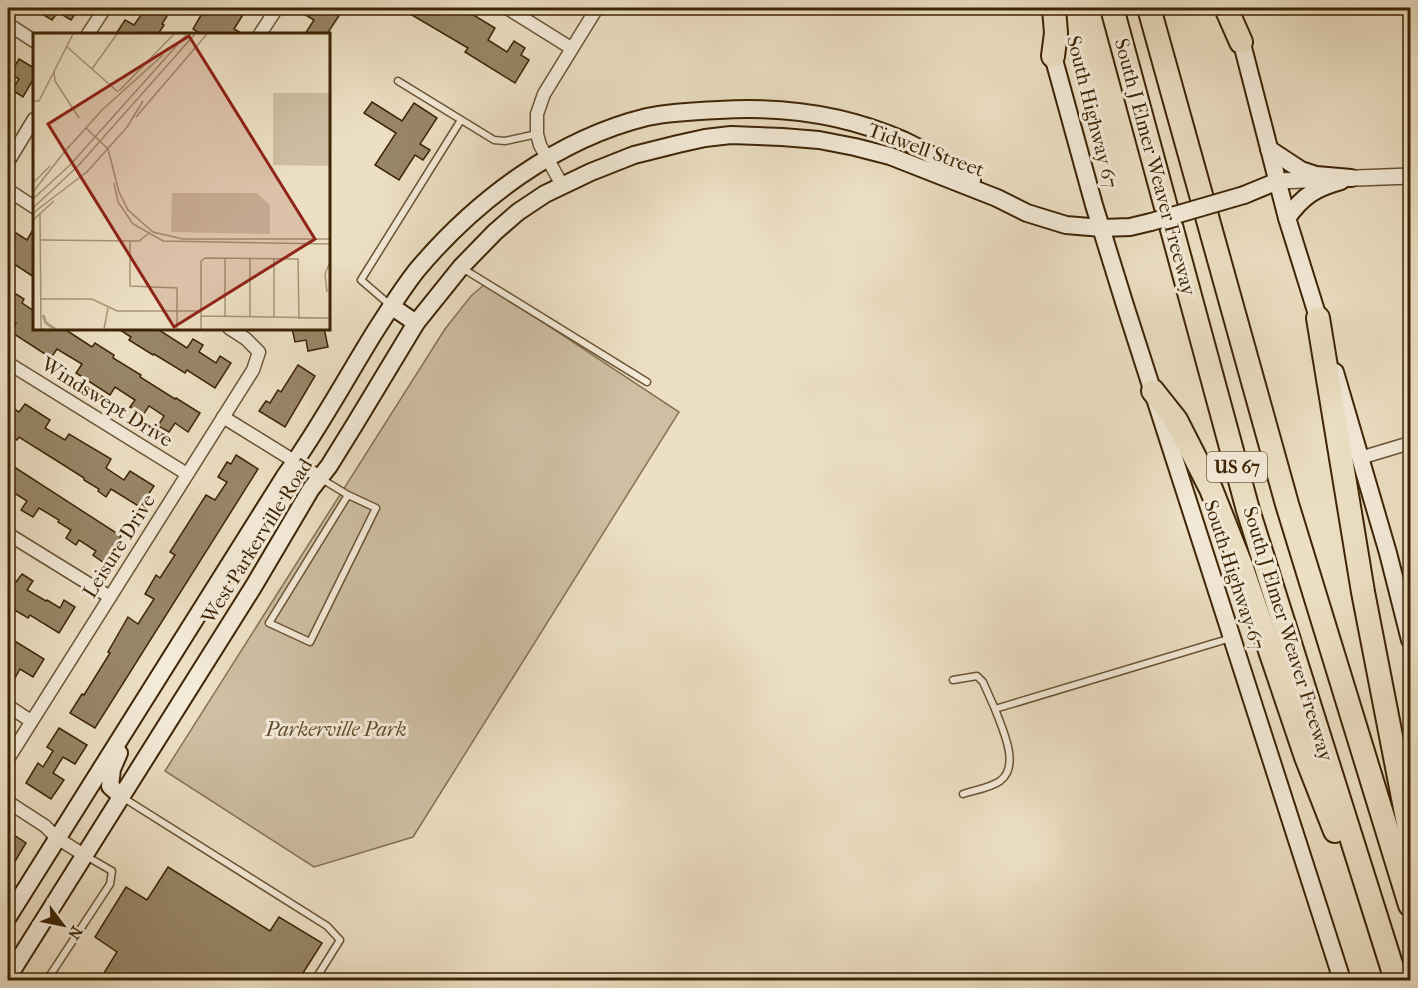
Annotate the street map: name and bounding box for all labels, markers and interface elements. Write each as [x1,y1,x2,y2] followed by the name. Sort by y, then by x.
[33,33,330,330] inset map
[1062,33,1122,191] street label: South Highway 67
[1110,36,1201,299] street label: South J Elmer Weaver Freeway
[865,118,987,182] street label: Tidwell Street
[36,352,177,452] street label: Windswept Drive
[1207,452,1267,482] road number: US 67
[196,453,318,629] street label: West Parkerville Road
[78,490,160,602] street label: Leisure Drive
[1199,497,1269,653] street label: South Highway 67
[1238,504,1338,766] street label: South J Elmer Weaver Freeway
[265,718,406,741] park label: Parkerville Park
[33,895,93,955] north arrow
[64,923,87,944] text: N

